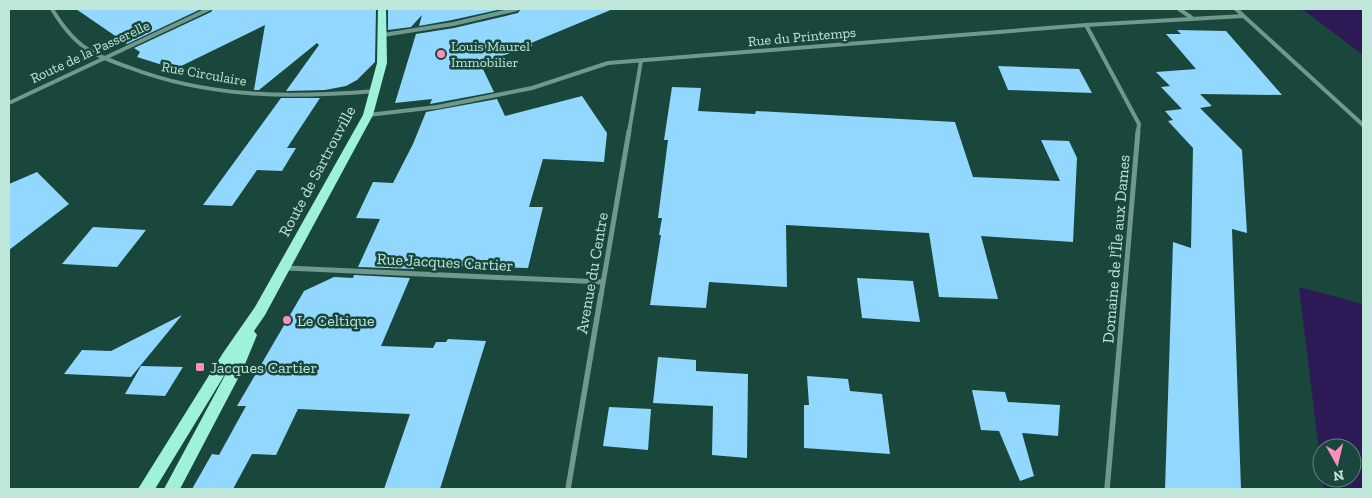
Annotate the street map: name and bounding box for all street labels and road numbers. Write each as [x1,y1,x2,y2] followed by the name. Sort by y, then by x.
[28,17,153,87] street label: Route de la Passerelle
[747,24,857,50] street label: Rue du Printemps
[160,58,248,90] street label: Rue Circulaire
[275,102,359,240] street label: Route de Sartrouville
[1098,154,1134,344] street label: Domaine de l'Île aux Dames
[572,211,612,335] street label: Avenue du Centre
[376,249,514,275] street label: Rue Jacques Cartier

